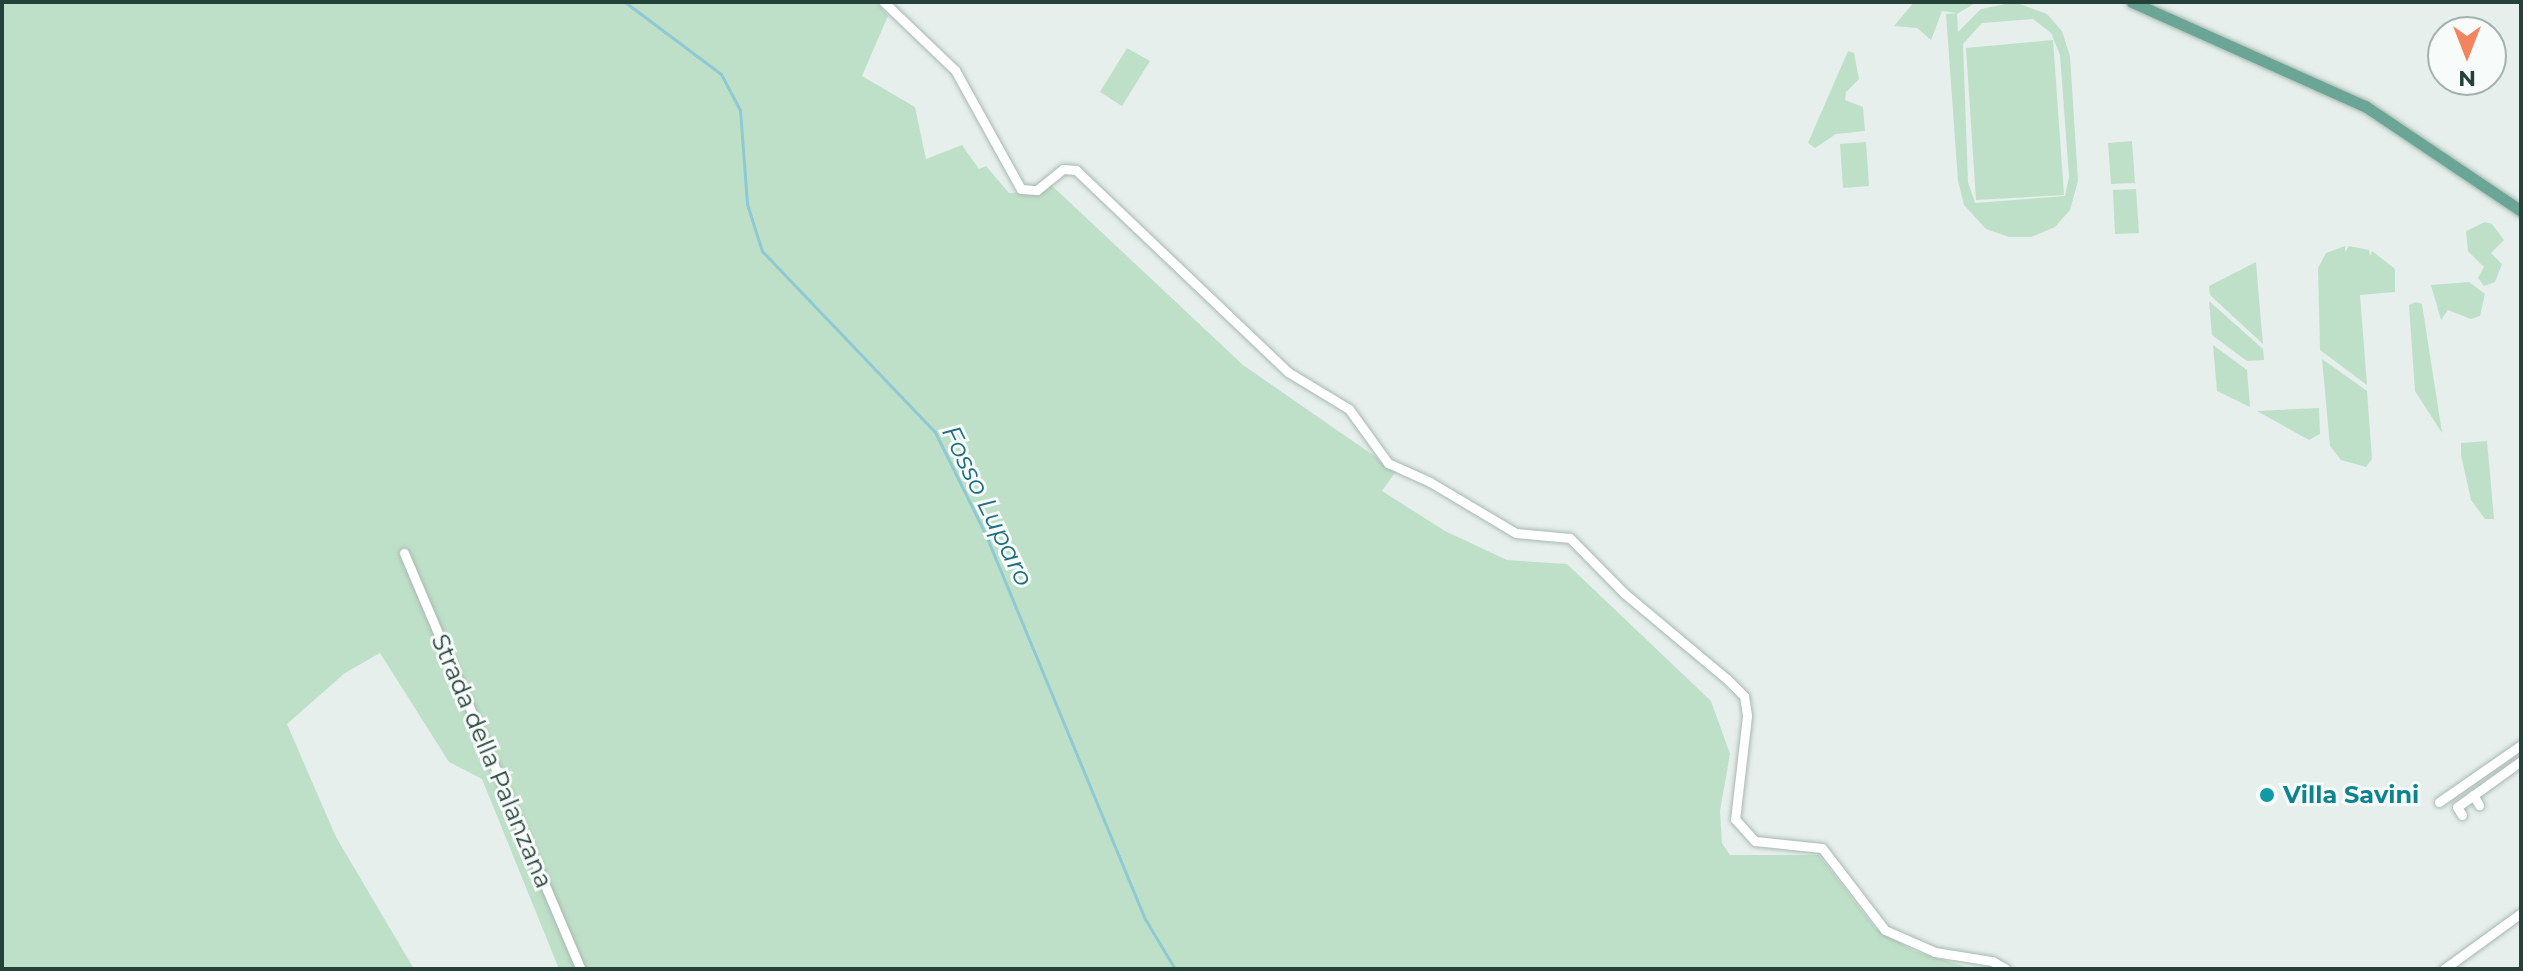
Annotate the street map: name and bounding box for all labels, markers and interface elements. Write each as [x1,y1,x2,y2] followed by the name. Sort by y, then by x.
[2427,16,2507,96] north arrow
[2458,65,2476,92] text: N
[935,421,1039,591] water label: Fosso Luparo
[425,630,559,892] street label: Strada della Palanzana
[2283,781,2419,809] place label: Villa Savini
[2258,786,2276,804] marker: Villa Savini

